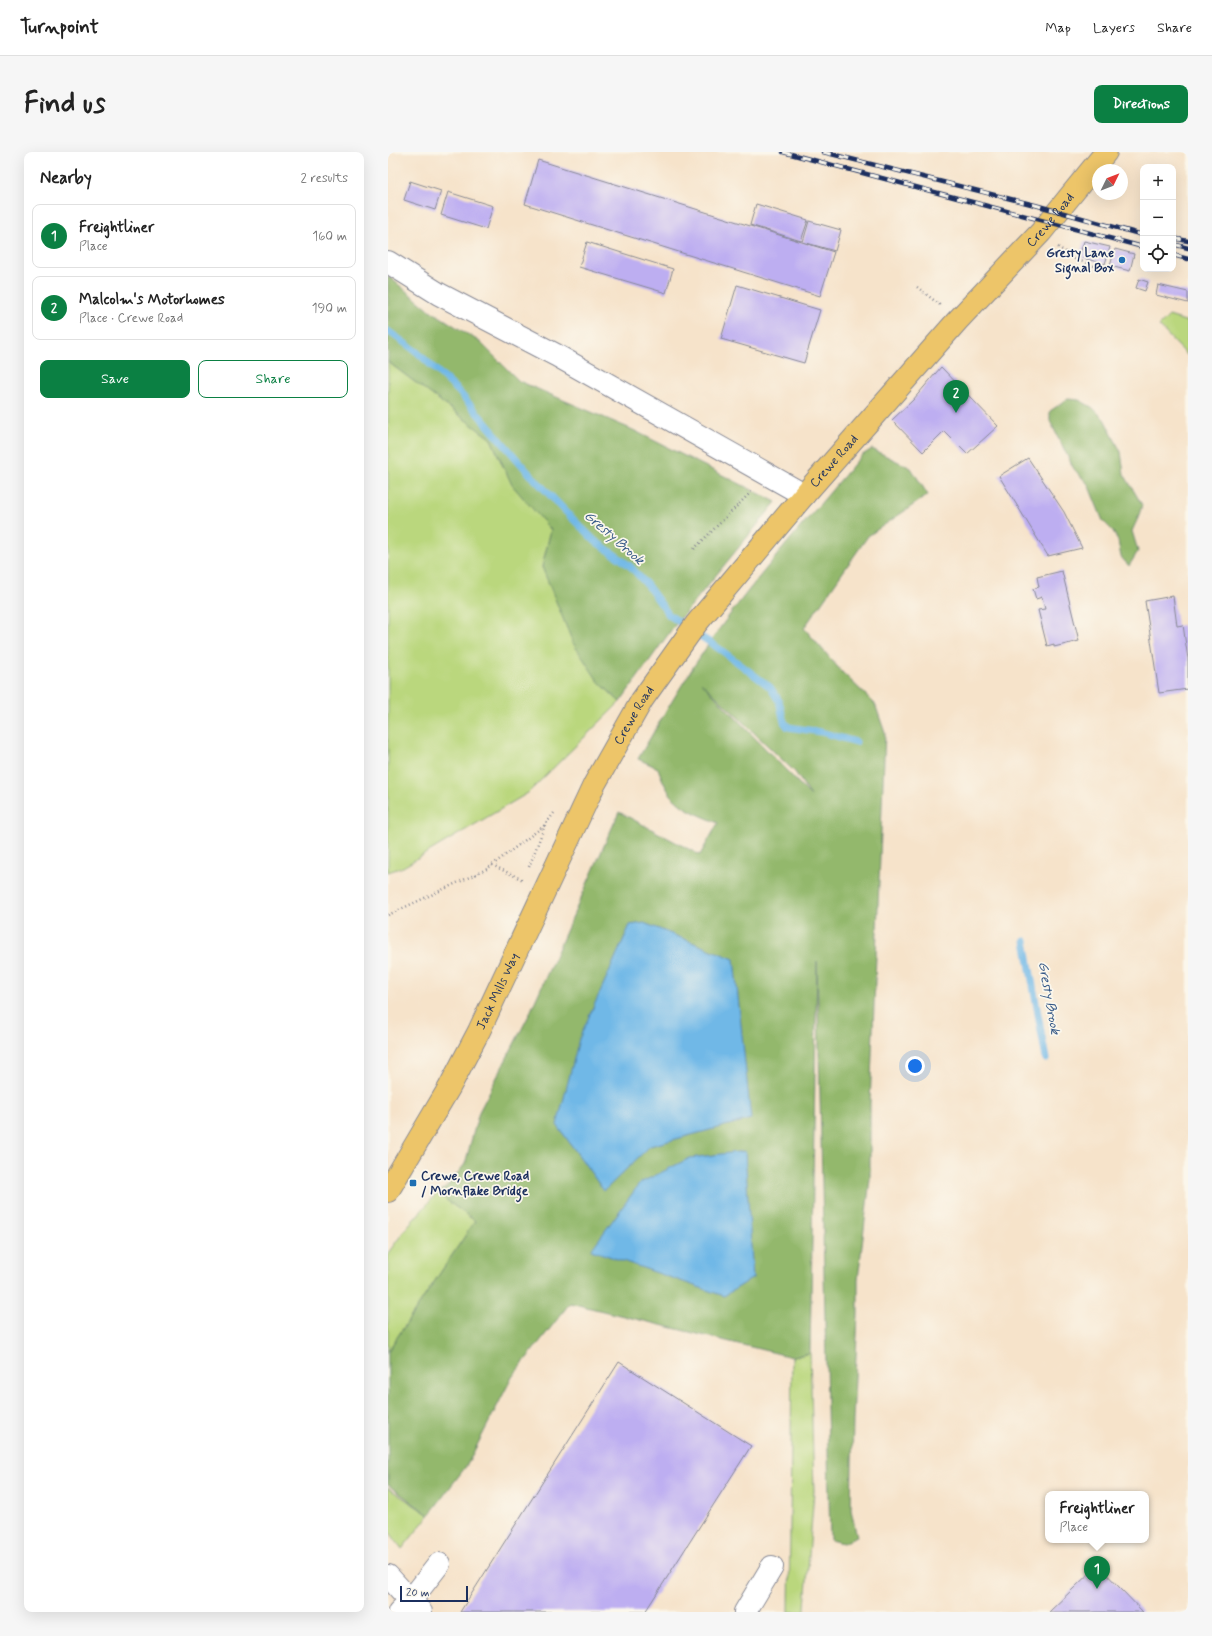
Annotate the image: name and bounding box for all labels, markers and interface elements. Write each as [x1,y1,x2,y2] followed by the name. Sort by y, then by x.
[20,15,99,40] text: Turnpoint
[1045,19,1071,37] text: Map
[1093,19,1135,37] text: Layers
[1157,19,1192,37] text: Share
[1094,85,1188,123] button: Directions
[24,86,105,123] text: Find us
[1092,164,1128,200] north arrow
[1140,164,1176,272] map controls
[1140,164,1176,200] button: +
[40,167,92,189] text: Nearby
[301,170,348,187] text: 2 results
[1023,189,1078,251] street label: Crewe Road
[1140,200,1176,236] button: −
[79,218,154,238] text: Freightliner
[51,228,57,245] text: 1
[312,228,347,245] text: 160 m
[1140,236,1176,272] button: locate
[79,238,108,255] text: Place
[1046,245,1115,280] place label: Gresty Lane Signal Box
[1117,255,1127,265] marker: Gresty Lane Signal Box
[79,290,225,310] text: Malcolm's Motorhomes
[51,300,57,317] text: 2
[312,300,347,317] text: 190 m
[79,310,183,327] text: Place · Crewe Road
[40,360,190,398] button: Save
[198,360,348,398] button: Share
[943,380,969,413] pin: 2
[806,431,862,491] street label: Crewe Road
[580,507,648,570] water label: Gresty Brook
[610,682,658,748] street label: Crewe Road
[472,950,523,1032] street label: Jack Mills Way
[1034,960,1064,1037] water label: Gresty Brook
[905,1056,925,1076] your location
[421,1168,530,1203] place label: Crewe, Crewe Road / Mornflake Bridge
[408,1178,418,1188] marker: Crewe, Crewe Road / Mornflake Bridge
[1045,1491,1149,1543] popup
[1059,1499,1135,1519] text: Freightliner
[1059,1519,1088,1536] text: Place
[1084,1556,1110,1589] pin: 1
[400,1584,468,1603] scale bar
[406,1586,429,1600] text: 20 m

